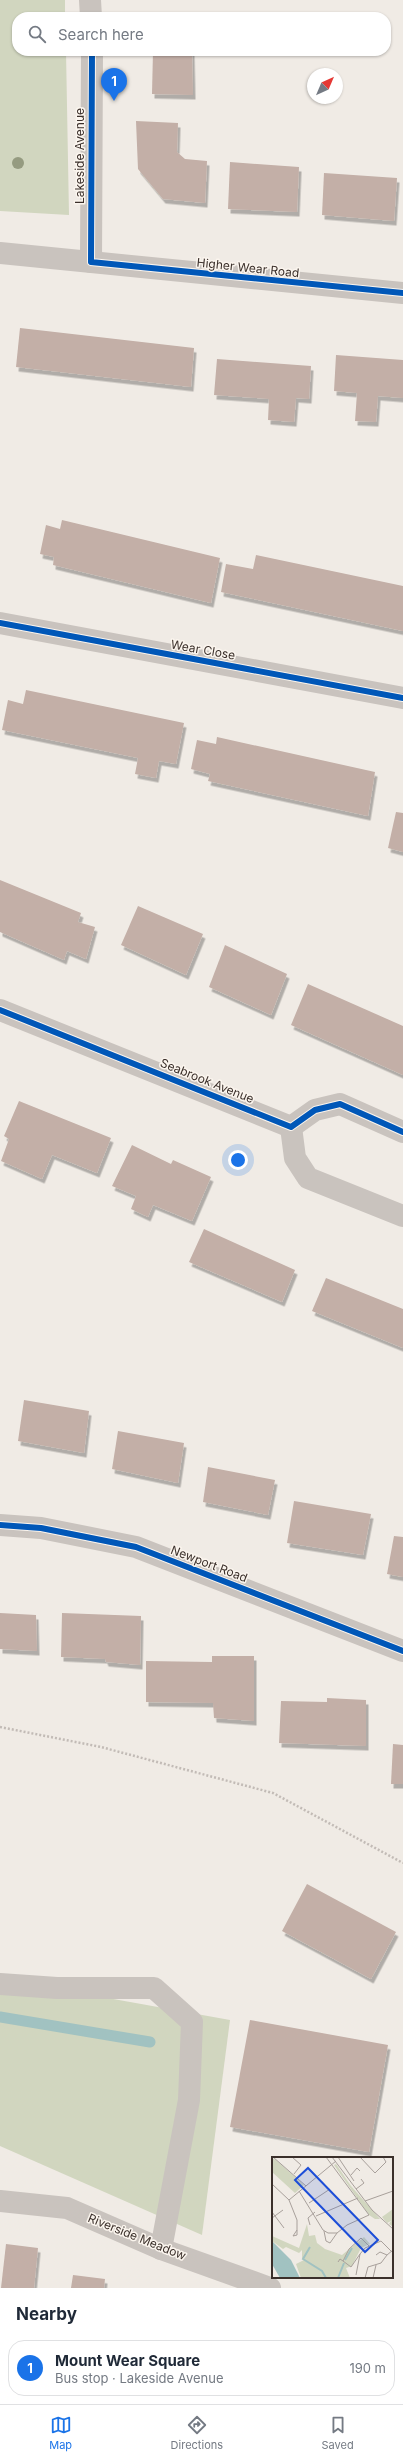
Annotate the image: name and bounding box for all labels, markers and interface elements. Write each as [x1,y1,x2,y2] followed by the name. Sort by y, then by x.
[12,12,391,56] search box
[26,23,48,45] icon: search
[58,25,144,44] text: Search here
[101,68,127,101] pin: 1
[307,68,343,104] north arrow
[72,108,87,204] street label: Lakeside Avenue
[196,255,300,280] street label: Higher Wear Road
[170,636,236,663] street label: Wear Close
[158,1055,256,1106] street label: Seabrook Avenue
[228,1150,248,1170] your location
[169,1542,250,1585] street label: Newport Road
[272,2157,393,2278] inset map
[86,2210,189,2263] street label: Riverside Meadow
[16,2304,77,2324] text: Nearby
[55,2351,200,2370] text: Mount Wear Square
[27,2360,33,2376] text: 1
[349,2360,386,2376] text: 190 m
[55,2370,223,2386] text: Bus stop · Lakeside Avenue
[49,2414,72,2452] tab: Map
[171,2414,223,2452] tab: Directions
[322,2414,354,2452] tab: Saved

